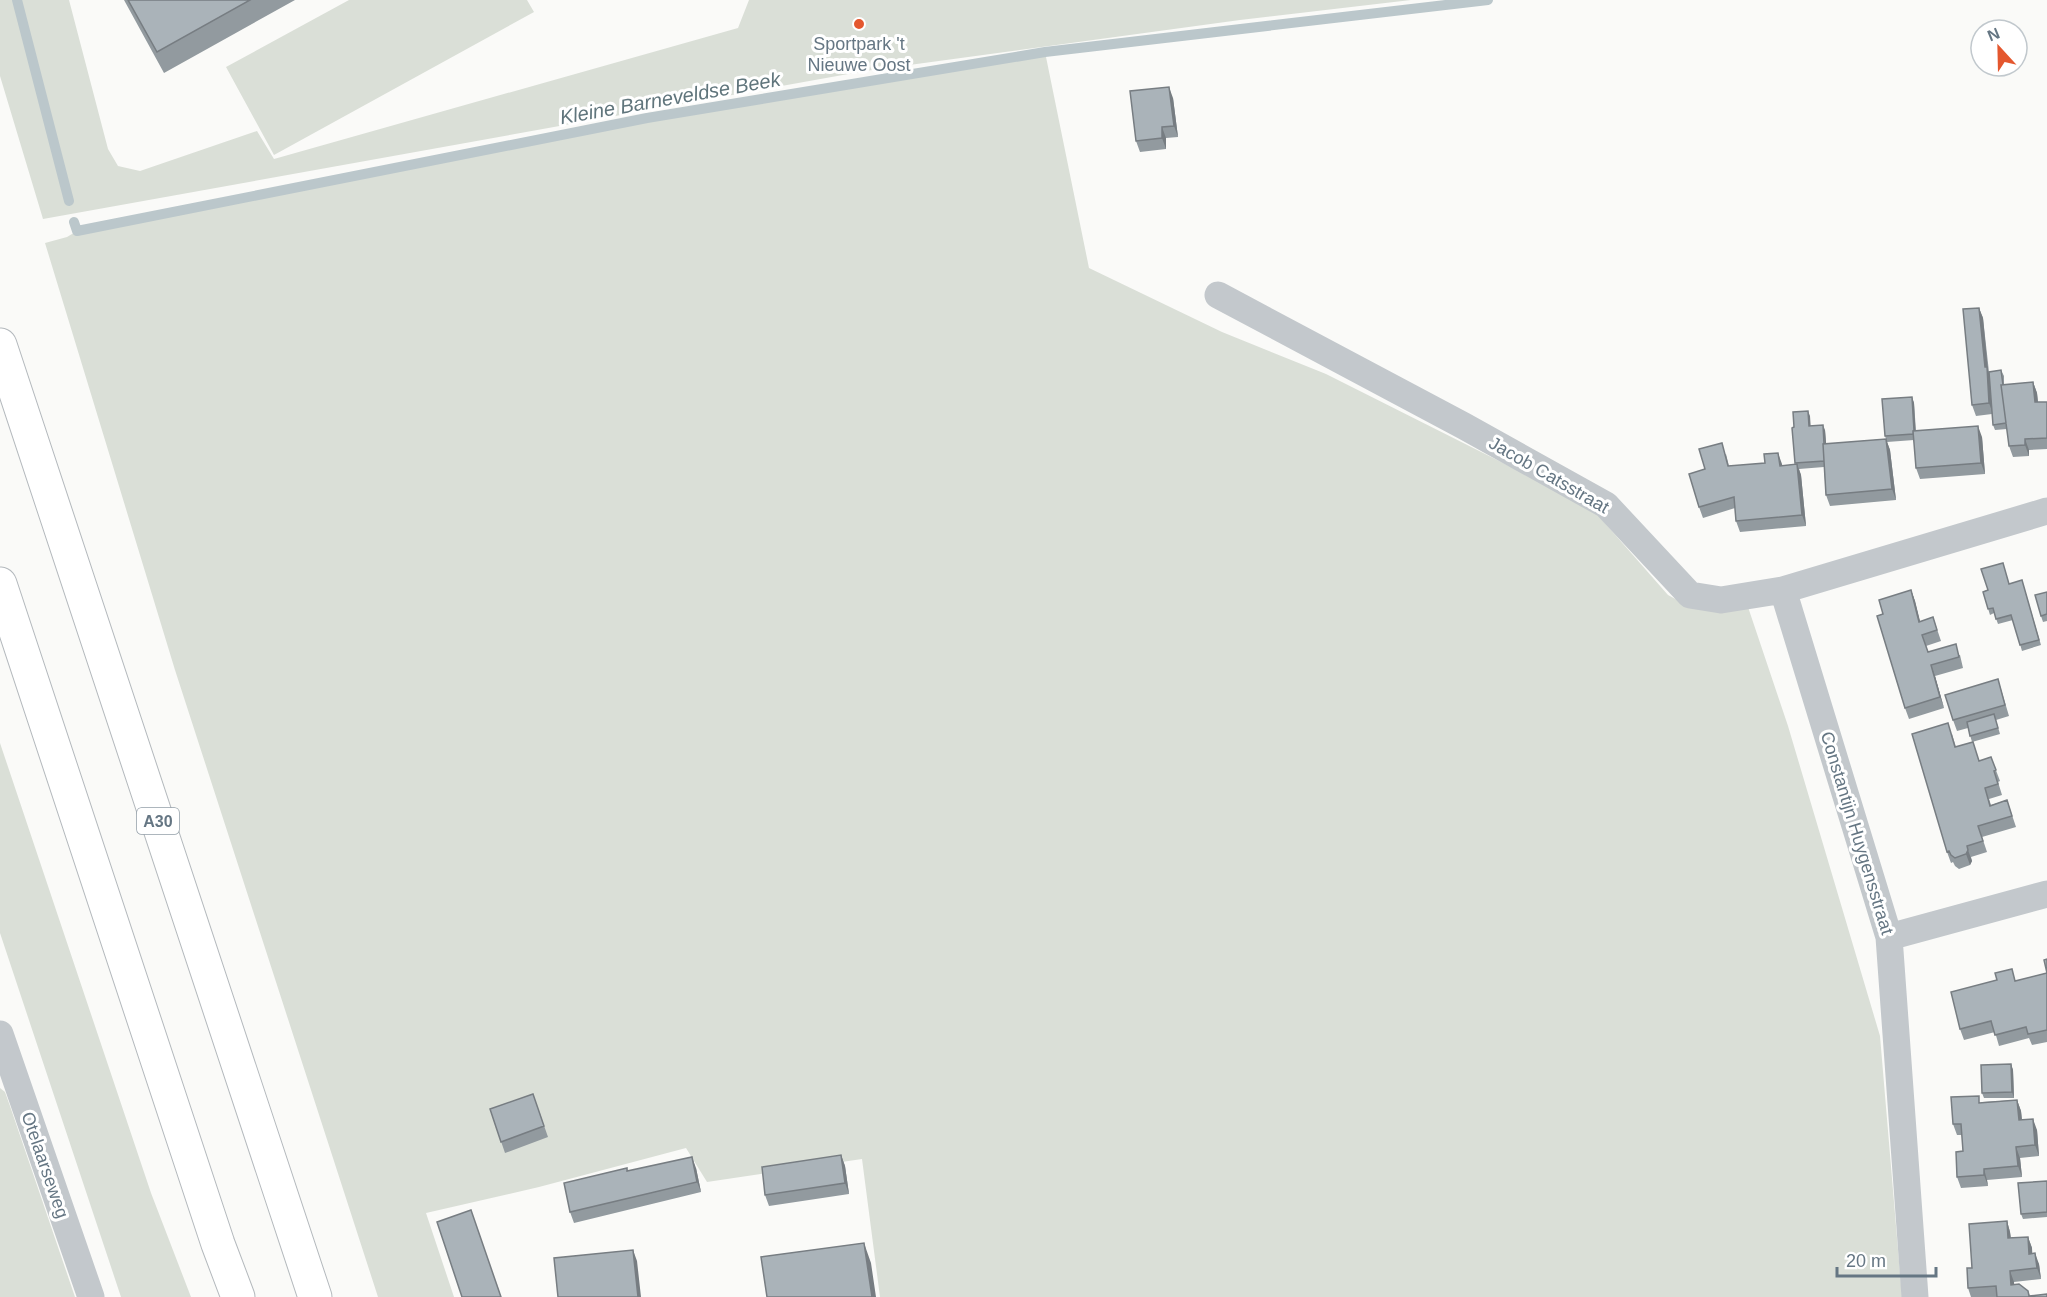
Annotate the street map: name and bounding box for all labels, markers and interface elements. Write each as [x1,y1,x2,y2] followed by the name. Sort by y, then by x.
[852,17,866,31] marker: Sportpark 't Nieuwe Oost
[1969,18,2029,78] north arrow
[1985,25,2002,45] text: N
[807,34,911,75] place label: Sportpark 't Nieuwe Oost
[558,68,783,128] water label: Kleine Barneveldse Beek
[1486,433,1612,517] street label: Jacob Catsstraat
[1817,729,1897,937] street label: Constantijn Huygensstraat
[137,808,179,834] road number: A30
[17,1109,73,1221] street label: Otelaarseweg
[1837,1240,1936,1278] scale bar
[1846,1251,1886,1271] text: 20 m

